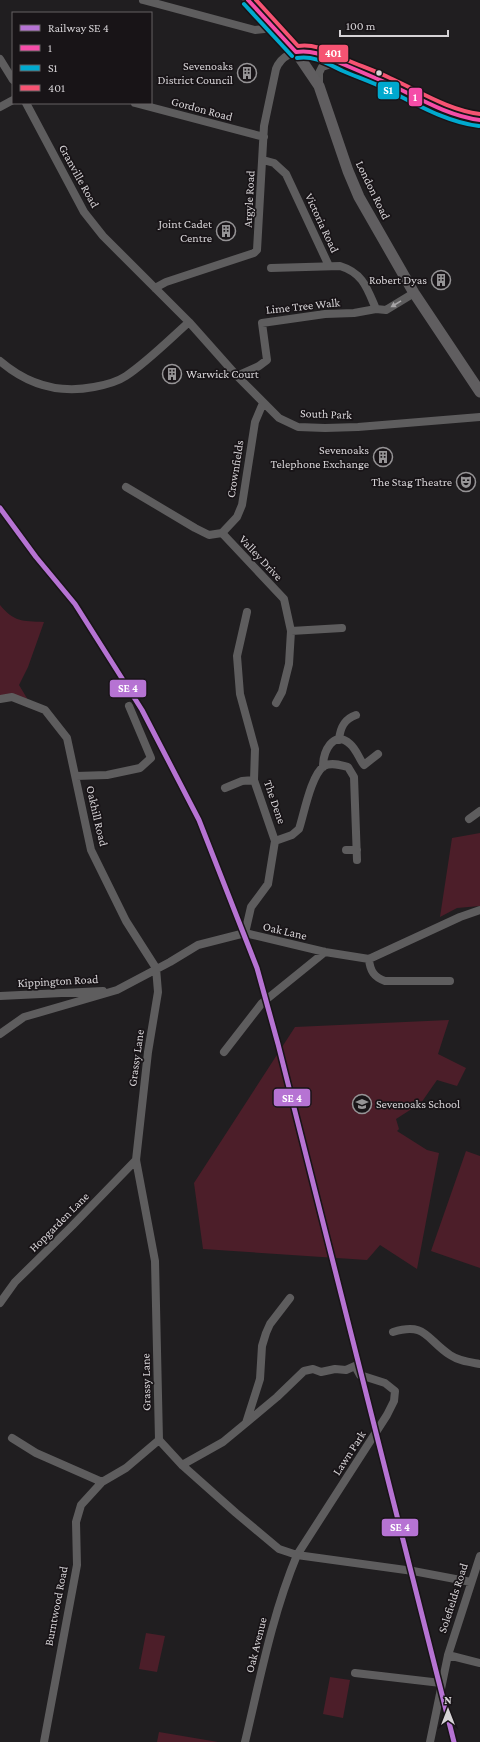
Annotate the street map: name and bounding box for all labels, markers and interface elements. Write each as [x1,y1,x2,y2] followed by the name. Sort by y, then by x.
[12,12,152,104] legend
[340,12,448,38] scale bar
[346,19,376,33] text: 100 m
[48,21,109,35] text: Railway SE 4
[48,41,52,55] text: 1
[318,44,349,63] line badge: 401
[325,47,341,59] text: 401
[158,59,233,87] place label: Sevenoaks District Council
[48,61,58,75] text: S1
[236,62,258,84] building icon: Sevenoaks District Council
[374,68,384,78] unlabelled marker
[48,81,65,95] text: 401
[377,81,400,100] line badge: S1
[383,84,393,96] text: S1
[408,87,423,107] line badge: 1
[413,91,417,103] text: 1
[170,94,235,124] street label: Gordon Road
[56,142,103,211] street label: Granville Road
[353,158,394,222] street label: London Road
[241,169,258,228] street label: Argyle Road
[302,191,342,256] street label: Victoria Road
[158,217,213,245] place label: Joint Cadet Centre
[215,220,237,242] building icon: Joint Cadet Centre
[430,269,452,291] building icon: Robert Dyas
[369,273,427,287] place label: Robert Dyas
[265,295,341,317] street label: Lime Tree Walk
[390,300,402,307] one-way arrow
[161,363,183,385] building icon: Warwick Court
[186,367,260,381] place label: Warwick Court
[300,406,352,422] street label: South Park
[224,439,247,499] street label: Crownfields
[270,443,369,471] place label: Sevenoaks Telephone Exchange
[372,446,394,468] building icon: Sevenoaks Telephone Exchange
[455,471,477,493] theatre icon: The Stag Theatre
[371,475,452,489] place label: The Stag Theatre
[236,532,286,584] street label: Valley Drive
[109,679,147,698] line badge: SE 4
[118,682,138,694] text: SE 4
[261,778,289,826] street label: The Dene
[83,784,111,848] street label: Oakhill Road
[262,919,308,943] street label: Oak Lane
[17,972,99,990] street label: Kippington Road
[125,1029,147,1087] street label: Grassy Lane
[273,1088,311,1107] line badge: SE 4
[282,1092,302,1104] text: SE 4
[351,1093,373,1115] school or university icon: Sevenoaks School
[376,1097,460,1111] place label: Sevenoaks School
[26,1189,92,1255] street label: Hopgarden Lane
[138,1353,154,1411] street label: Grassy Lane
[329,1428,369,1478] street label: Lawn Park
[381,1518,419,1537] line badge: SE 4
[390,1521,410,1533] text: SE 4
[435,1561,471,1635] street label: Solefields Road
[41,1564,71,1647] street label: Burntwood Road
[242,1616,270,1674] street label: Oak Avenue
[428,1690,468,1730] north arrow
[444,1694,452,1706] text: N

